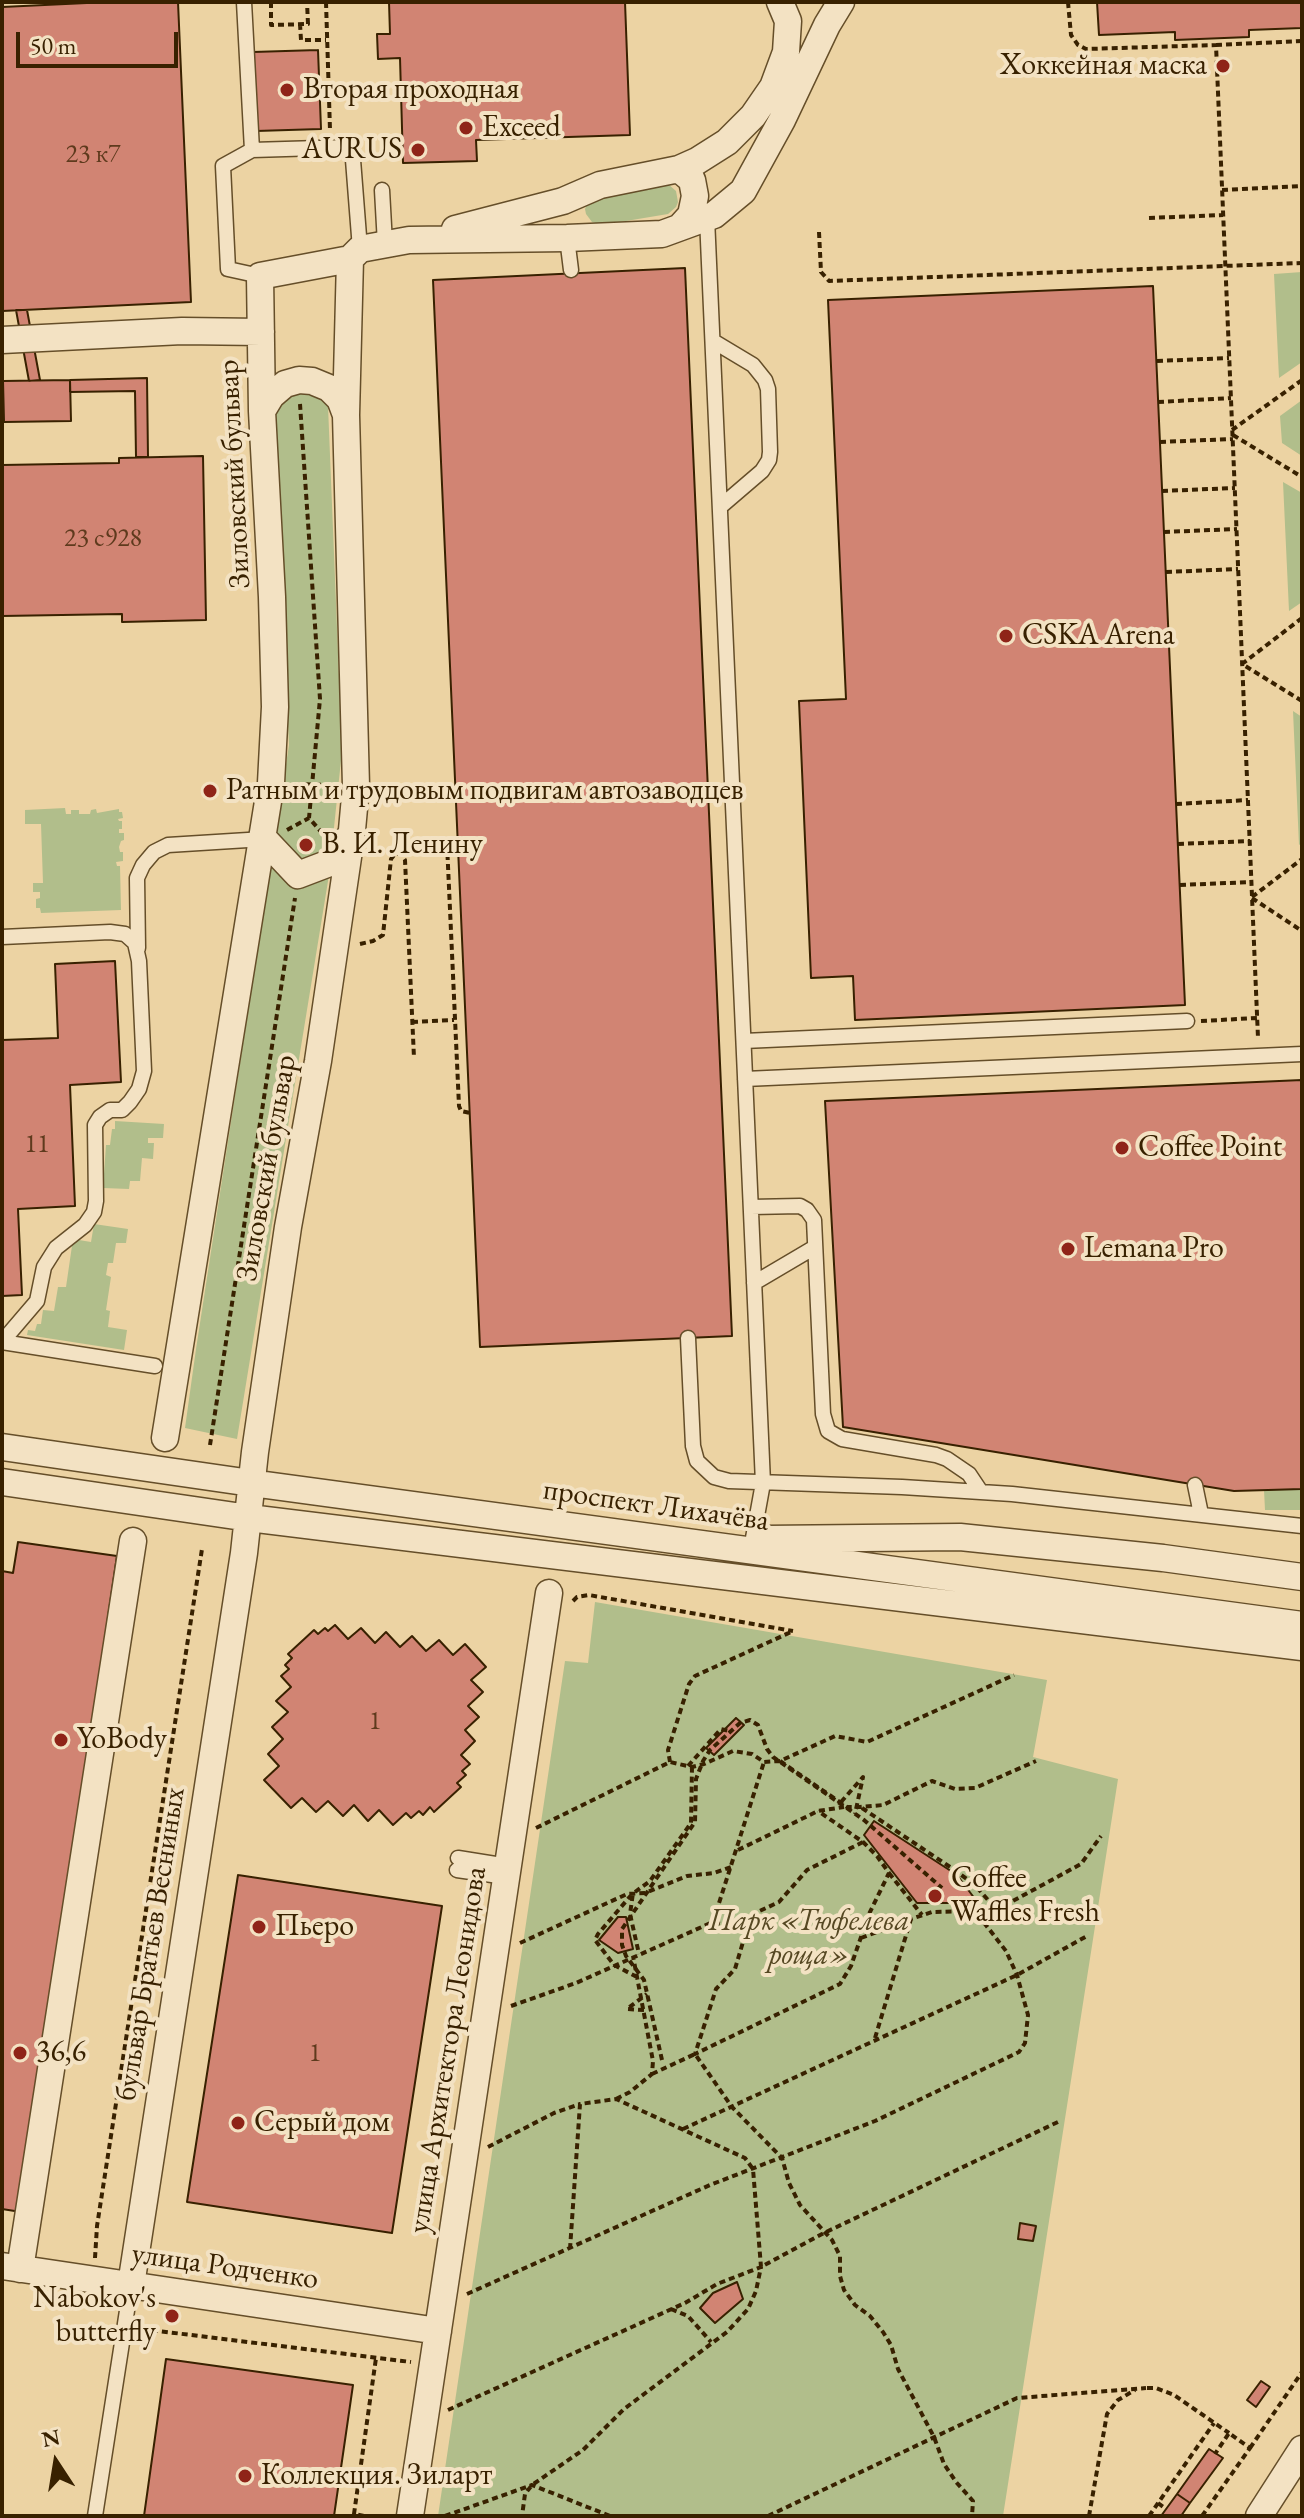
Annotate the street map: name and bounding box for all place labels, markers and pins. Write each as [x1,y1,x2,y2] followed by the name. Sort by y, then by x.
[1000,48,1207,84] place label: Хоккейная маска
[1214,57,1232,75] marker: Хоккейная маска
[303,72,519,108] place label: Вторая проходная
[278,81,296,99] marker: Вторая проходная
[482,110,561,146] place label: Exceed
[457,119,475,137] marker: Exceed
[302,132,402,168] place label: AURUS
[409,141,427,159] marker: AURUS
[1022,618,1175,654] place label: CSKA Arena
[997,627,1015,645] marker: CSKA Arena
[226,773,744,809] place label: Ратным и трудовым подвигам автозаводцев
[201,782,219,800] marker: Ратным и трудовым подвигам автозаводцев
[322,827,483,863] place label: В. И. Ленину
[297,836,315,854] marker: В. И. Ленину
[1138,1130,1282,1166] place label: Coffee Point
[1113,1139,1131,1157] marker: Coffee Point
[1084,1231,1224,1267] place label: Lemana Pro
[1059,1240,1077,1258] marker: Lemana Pro
[77,1722,167,1758] place label: YoBody
[52,1731,70,1749] marker: YoBody
[951,1861,1100,1932] place label: Coffee Waffles Fresh
[926,1887,944,1905] marker: Coffee Waffles Fresh
[275,1909,354,1945] place label: Пьеро
[250,1918,268,1936] marker: Пьеро
[36,2035,86,2071] place label: 36,6
[11,2044,29,2062] marker: 36,6
[254,2105,390,2141] place label: Серый дом
[229,2114,247,2132] marker: Серый дом
[33,2281,156,2352] place label: Nabokov's butterfly
[163,2307,181,2325] marker: Nabokov's butterfly
[261,2458,492,2494] place label: Коллекция. Зиларт
[236,2467,254,2485] marker: Коллекция. Зиларт

